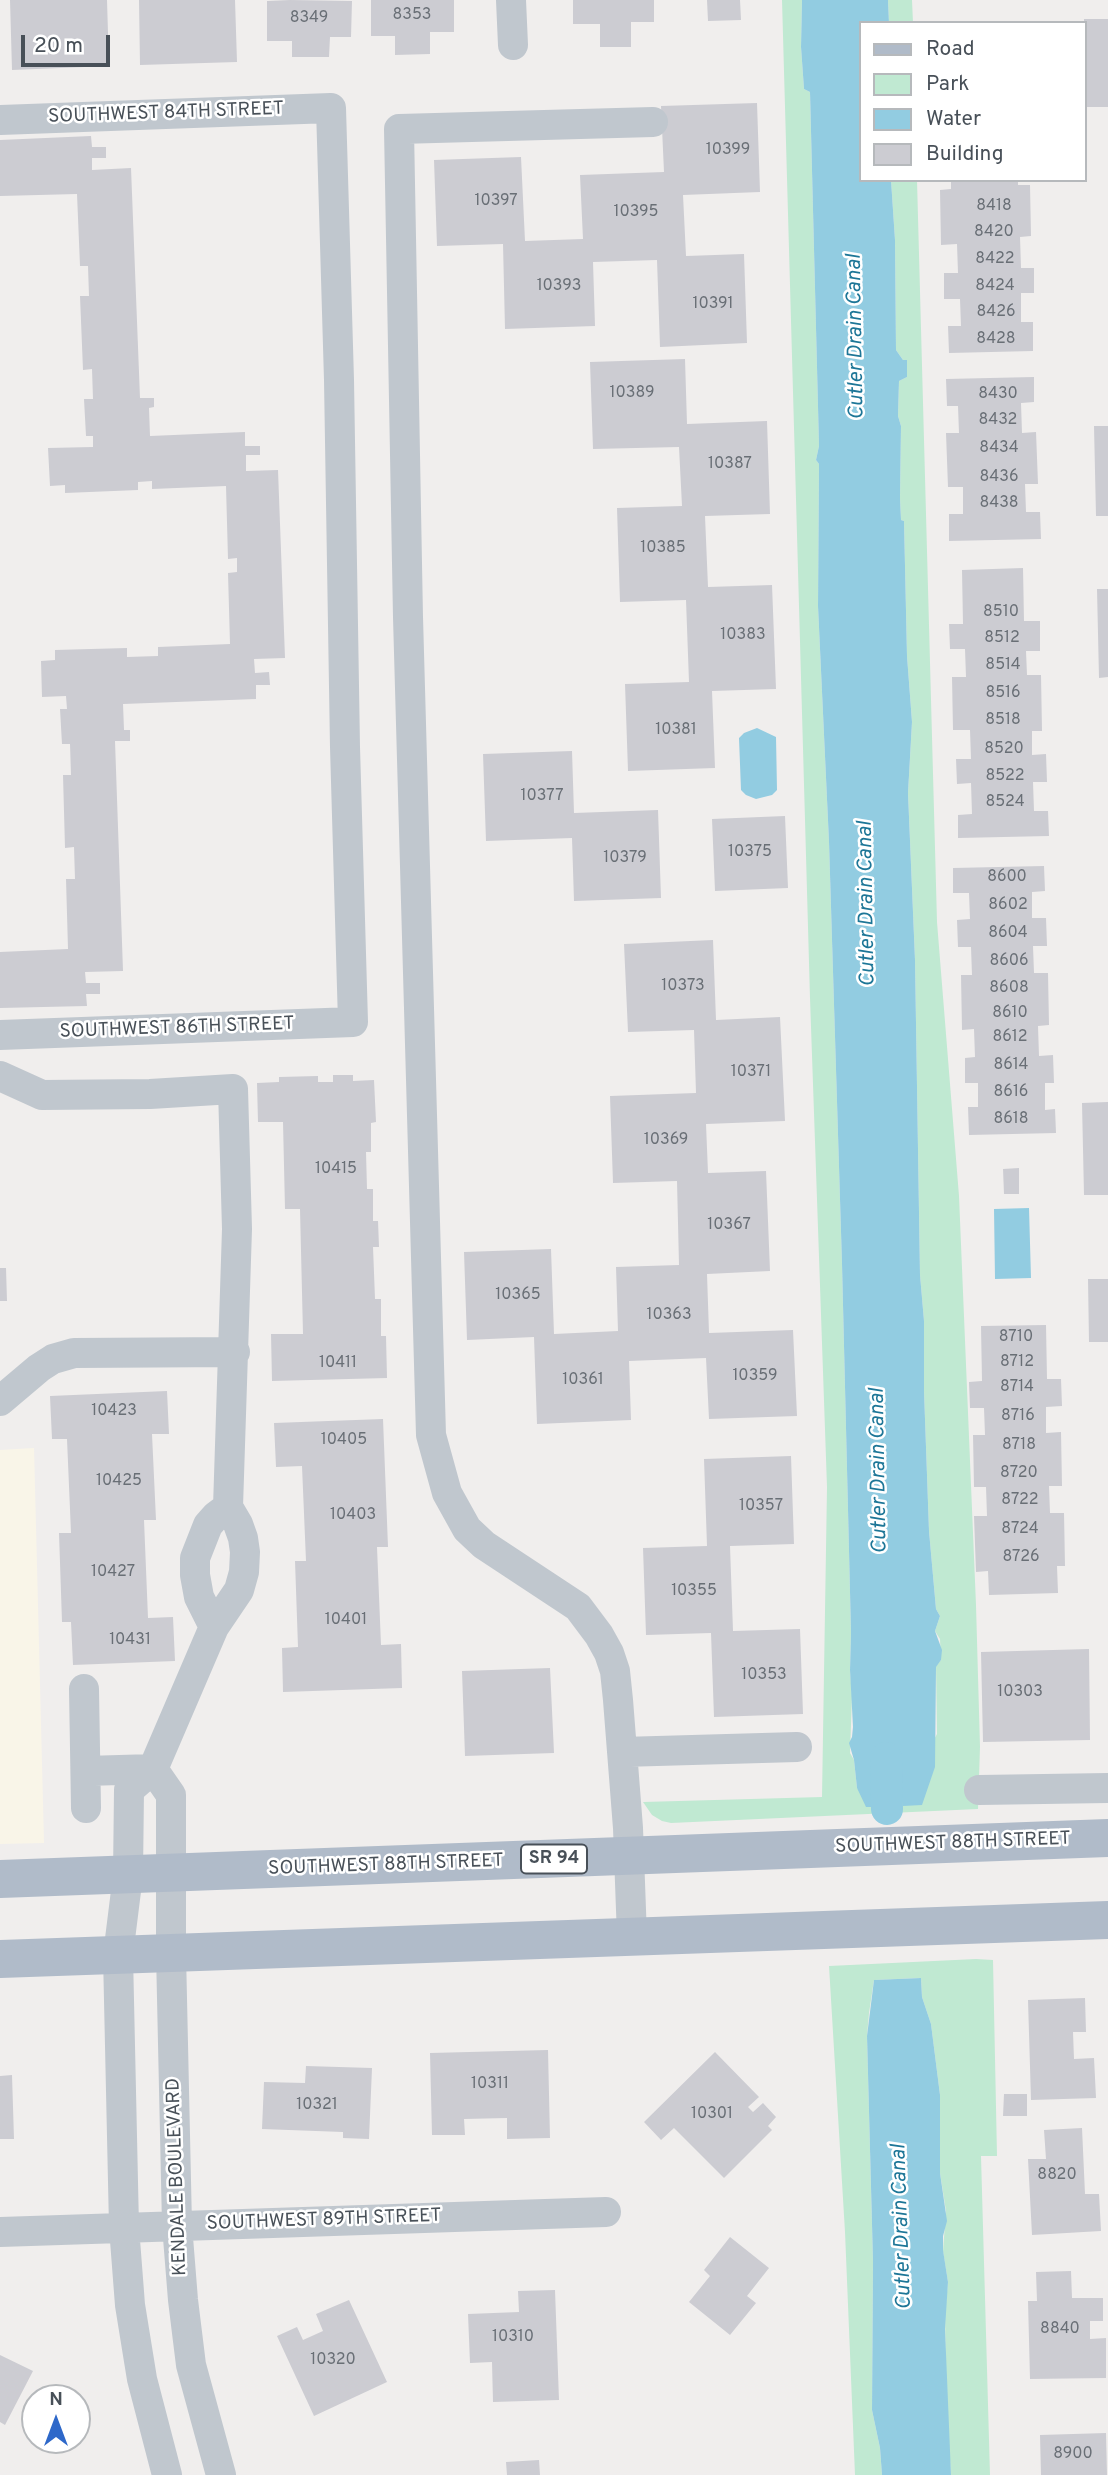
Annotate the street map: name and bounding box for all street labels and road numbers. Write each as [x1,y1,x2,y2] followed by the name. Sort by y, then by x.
[48,98,284,130] street label: SOUTHWEST 84TH STREET
[59,1014,295,1044] street label: SOUTHWEST 86TH STREET
[835,1828,1071,1860] street label: SOUTHWEST 88TH STREET
[521,1844,587,1873] road number: SR 94
[268,1850,504,1882] street label: SOUTHWEST 88TH STREET
[163,2078,193,2276] street label: KENDALE BOULEVARD
[206,2206,442,2236] street label: SOUTHWEST 89TH STREET

